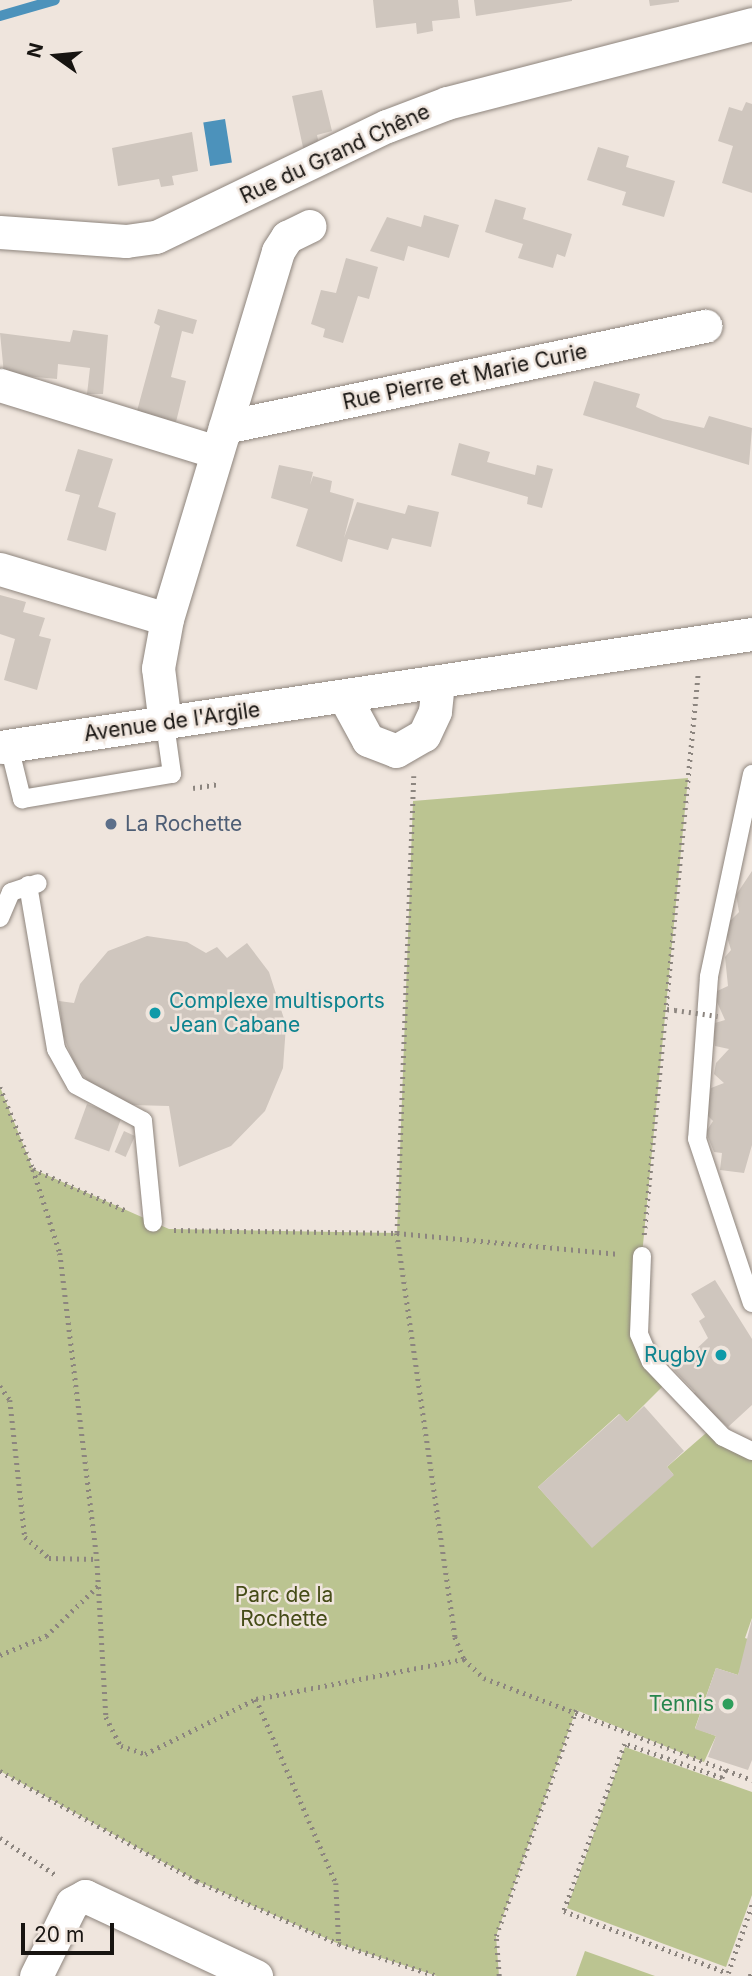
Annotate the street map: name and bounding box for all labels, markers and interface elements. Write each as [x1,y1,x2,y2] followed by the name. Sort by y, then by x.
[21,21,91,91] north arrow
[22,40,48,60] text: N
[236,99,434,209] street label: Rue du Grand Chêne
[340,339,590,415] street label: Rue Pierre et Marie Curie
[82,697,262,747] street label: Avenue de l'Argile
[125,811,242,837] place label: La Rochette
[103,816,119,832] marker: La Rochette
[169,988,385,1038] place label: Complexe multisports Jean Cabane
[147,1005,163,1021] marker: Complexe multisports Jean Cabane
[644,1342,707,1368] place label: Rugby
[713,1347,729,1363] marker: Rugby
[235,1582,333,1632] park label: Parc de la Rochette
[649,1691,714,1717] place label: Tennis
[720,1696,736,1712] marker: Tennis
[24,1910,117,1954] scale bar
[34,1922,84,1947] text: 20 m

